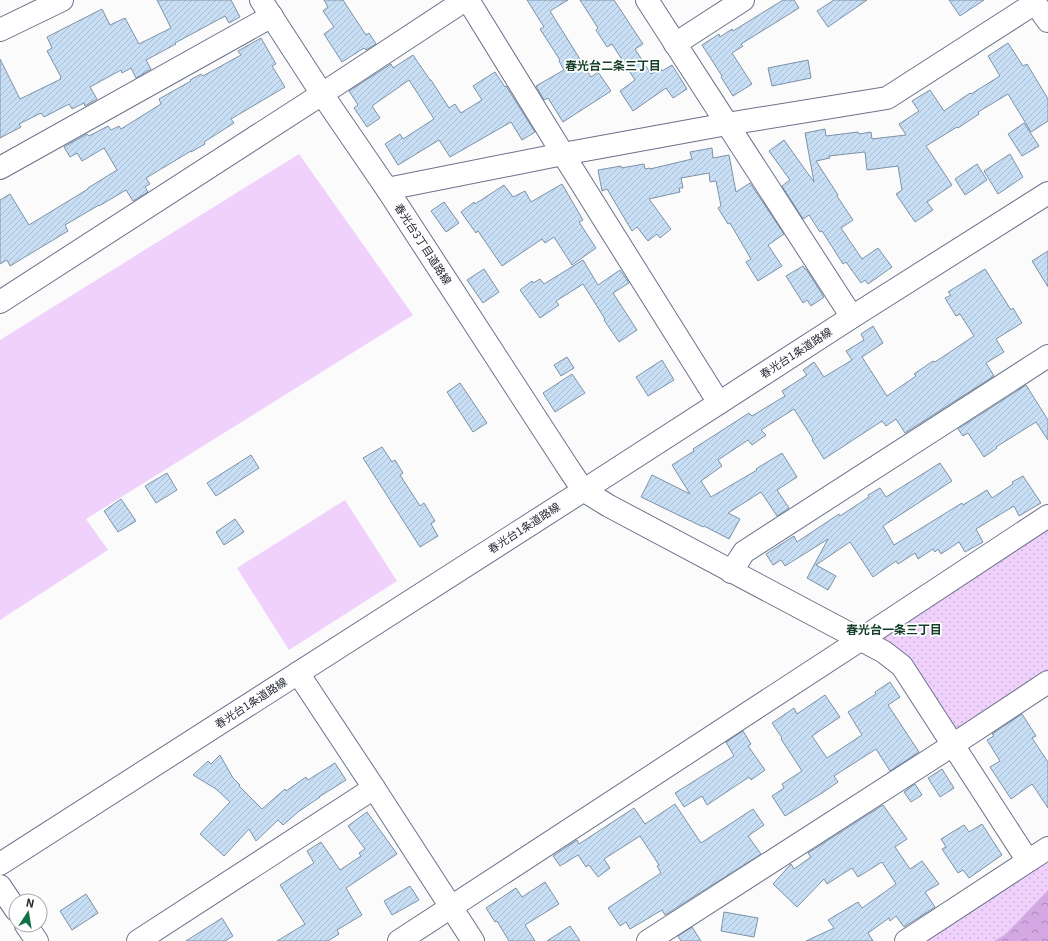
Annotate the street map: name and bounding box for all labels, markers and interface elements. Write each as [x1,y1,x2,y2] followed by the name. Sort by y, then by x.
[565,56,661,73] district label: 春光台二条三丁目
[392,200,456,287] street label: 春光台3丁目道路線
[756,323,835,382] street label: 春光台1条道路線
[484,498,563,557] street label: 春光台1条道路線
[846,620,942,637] district label: 春光台一条三丁目
[211,673,290,732] street label: 春光台1条道路線
[8,893,48,933] north arrow
[25,894,36,911] text: N

